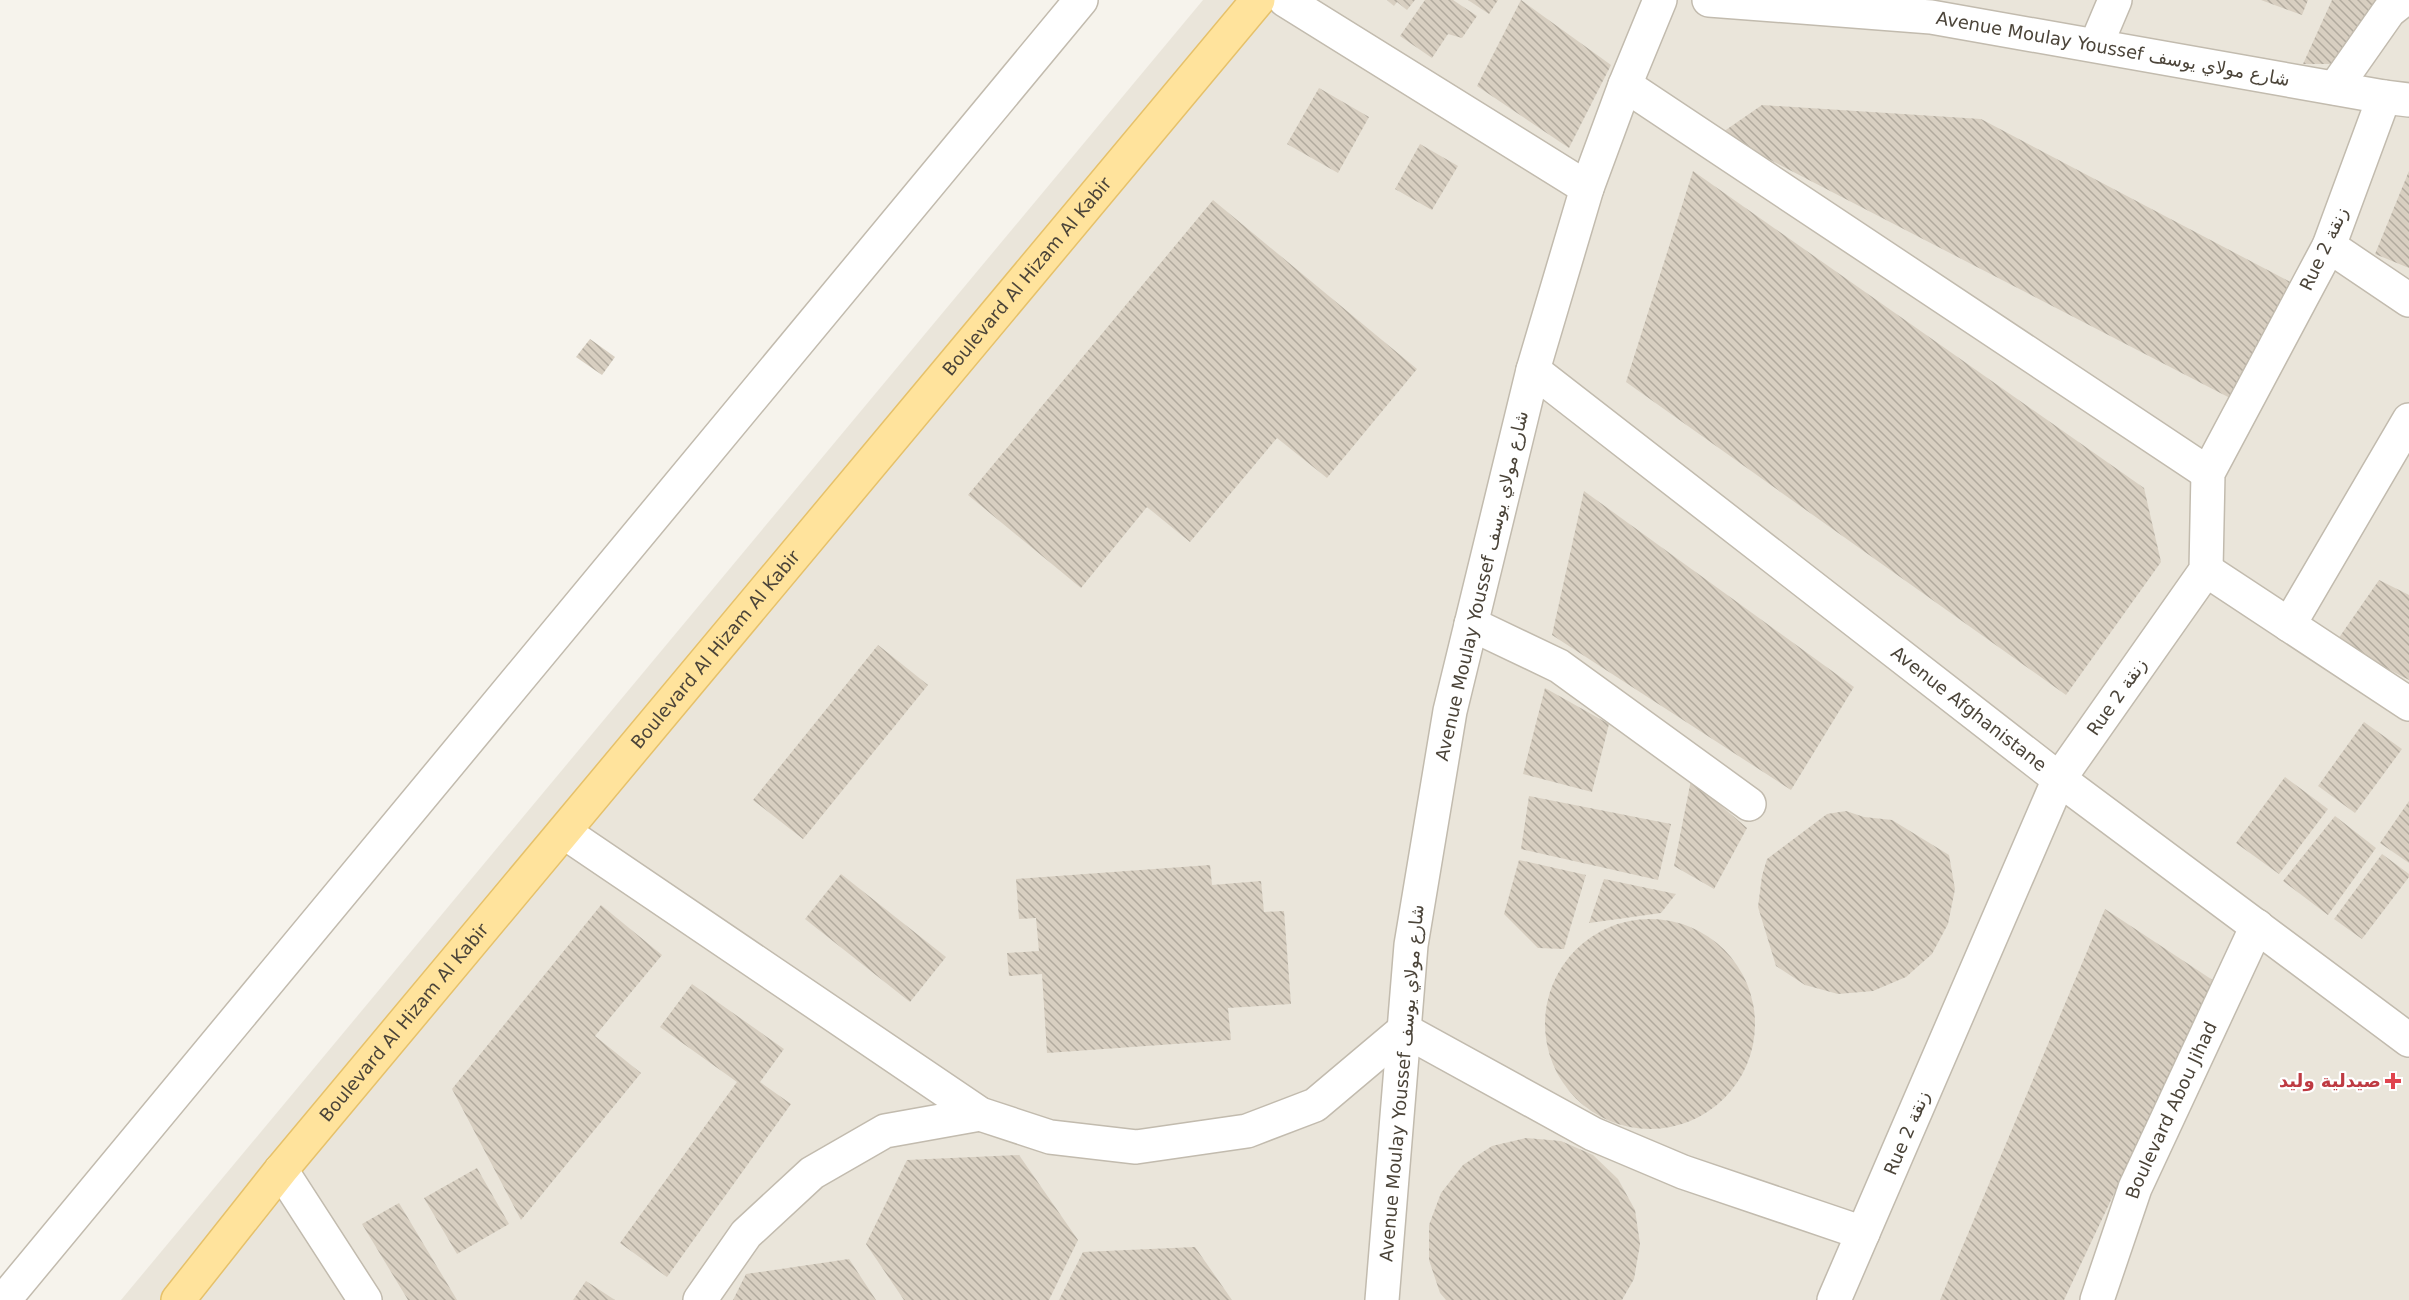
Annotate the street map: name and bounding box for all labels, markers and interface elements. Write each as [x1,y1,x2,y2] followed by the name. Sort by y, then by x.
[1934,7,2292,91] street label: Avenue Moulay Youssef شارع مولاي يوسف
[938,172,1116,379] street label: Boulevard Al Hizam Al Kabir
[2295,204,2352,294] street label: Rue 2 زنقة
[1431,409,1533,763] street label: Avenue Moulay Youssef شارع مولاي يوسف
[627,545,804,752] street label: Boulevard Al Hizam Al Kabir
[1887,642,2051,775] street label: Avenue Afghanistane
[2082,654,2151,739] street label: Rue 2 زنقة
[1375,903,1429,1263] street label: Avenue Moulay Youssef شارع مولاي يوسف
[315,918,493,1126] street label: Boulevard Al Hizam Al Kabir
[2121,1018,2221,1201] street label: Boulevard Abou Jihad
[2279,1070,2381,1092] place label: صيدلية وليد
[2386,1074,2400,1088] marker: صيدلية وليد
[1879,1087,1934,1178] street label: Rue 2 زنقة

